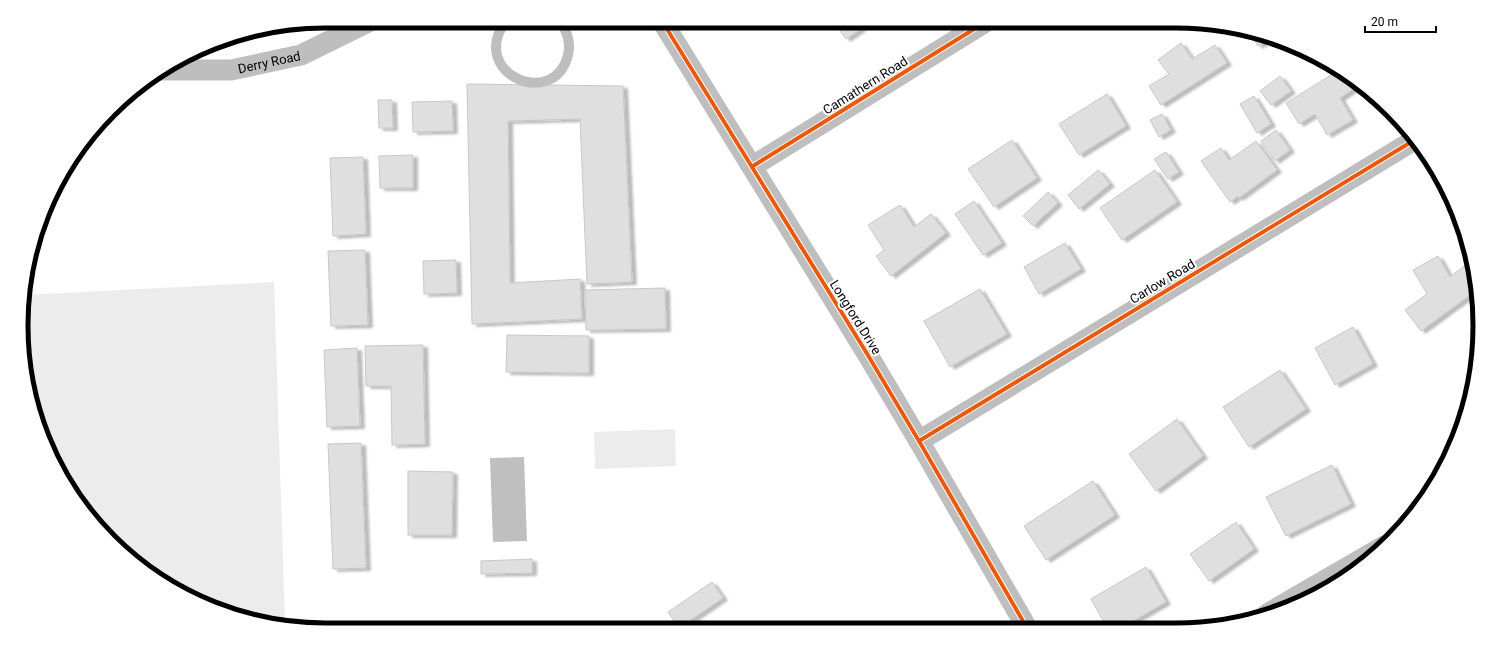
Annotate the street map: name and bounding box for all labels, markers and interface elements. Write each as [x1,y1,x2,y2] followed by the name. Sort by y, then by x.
[1365,8,1436,34] scale bar
[1371,15,1398,29] text: 20 m
[237,48,302,76] street label: Derry Road
[820,53,910,117] street label: Camathern Road
[1127,256,1198,307] street label: Carlow Road
[827,277,884,357] street label: Longford Drive

